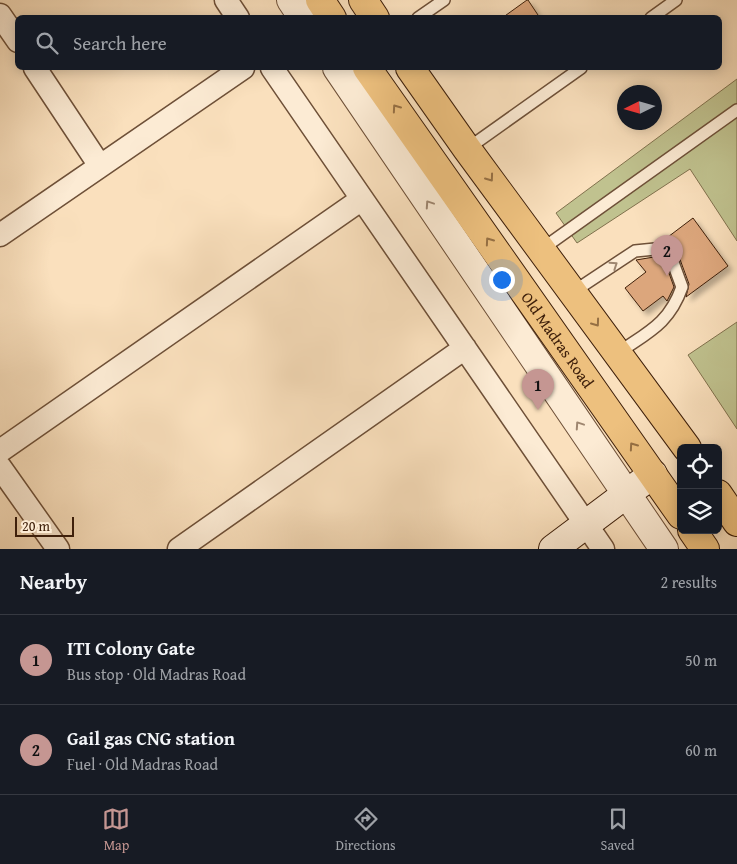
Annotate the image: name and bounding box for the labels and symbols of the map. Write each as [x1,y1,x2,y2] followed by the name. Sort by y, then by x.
[617,85,662,130] north arrow
[393,104,402,114] one-way arrow
[484,172,493,182] one-way arrow
[426,200,435,210] one-way arrow
[651,235,683,276] pin: 2
[486,237,495,247] one-way arrow
[608,262,617,271] one-way arrow
[489,267,515,293] your location
[516,287,600,393] street label: Old Madras Road
[590,317,599,327] one-way arrow
[522,369,554,410] pin: 1
[576,422,585,431] one-way arrow
[630,442,639,451] one-way arrow
[15,514,74,537] scale bar

